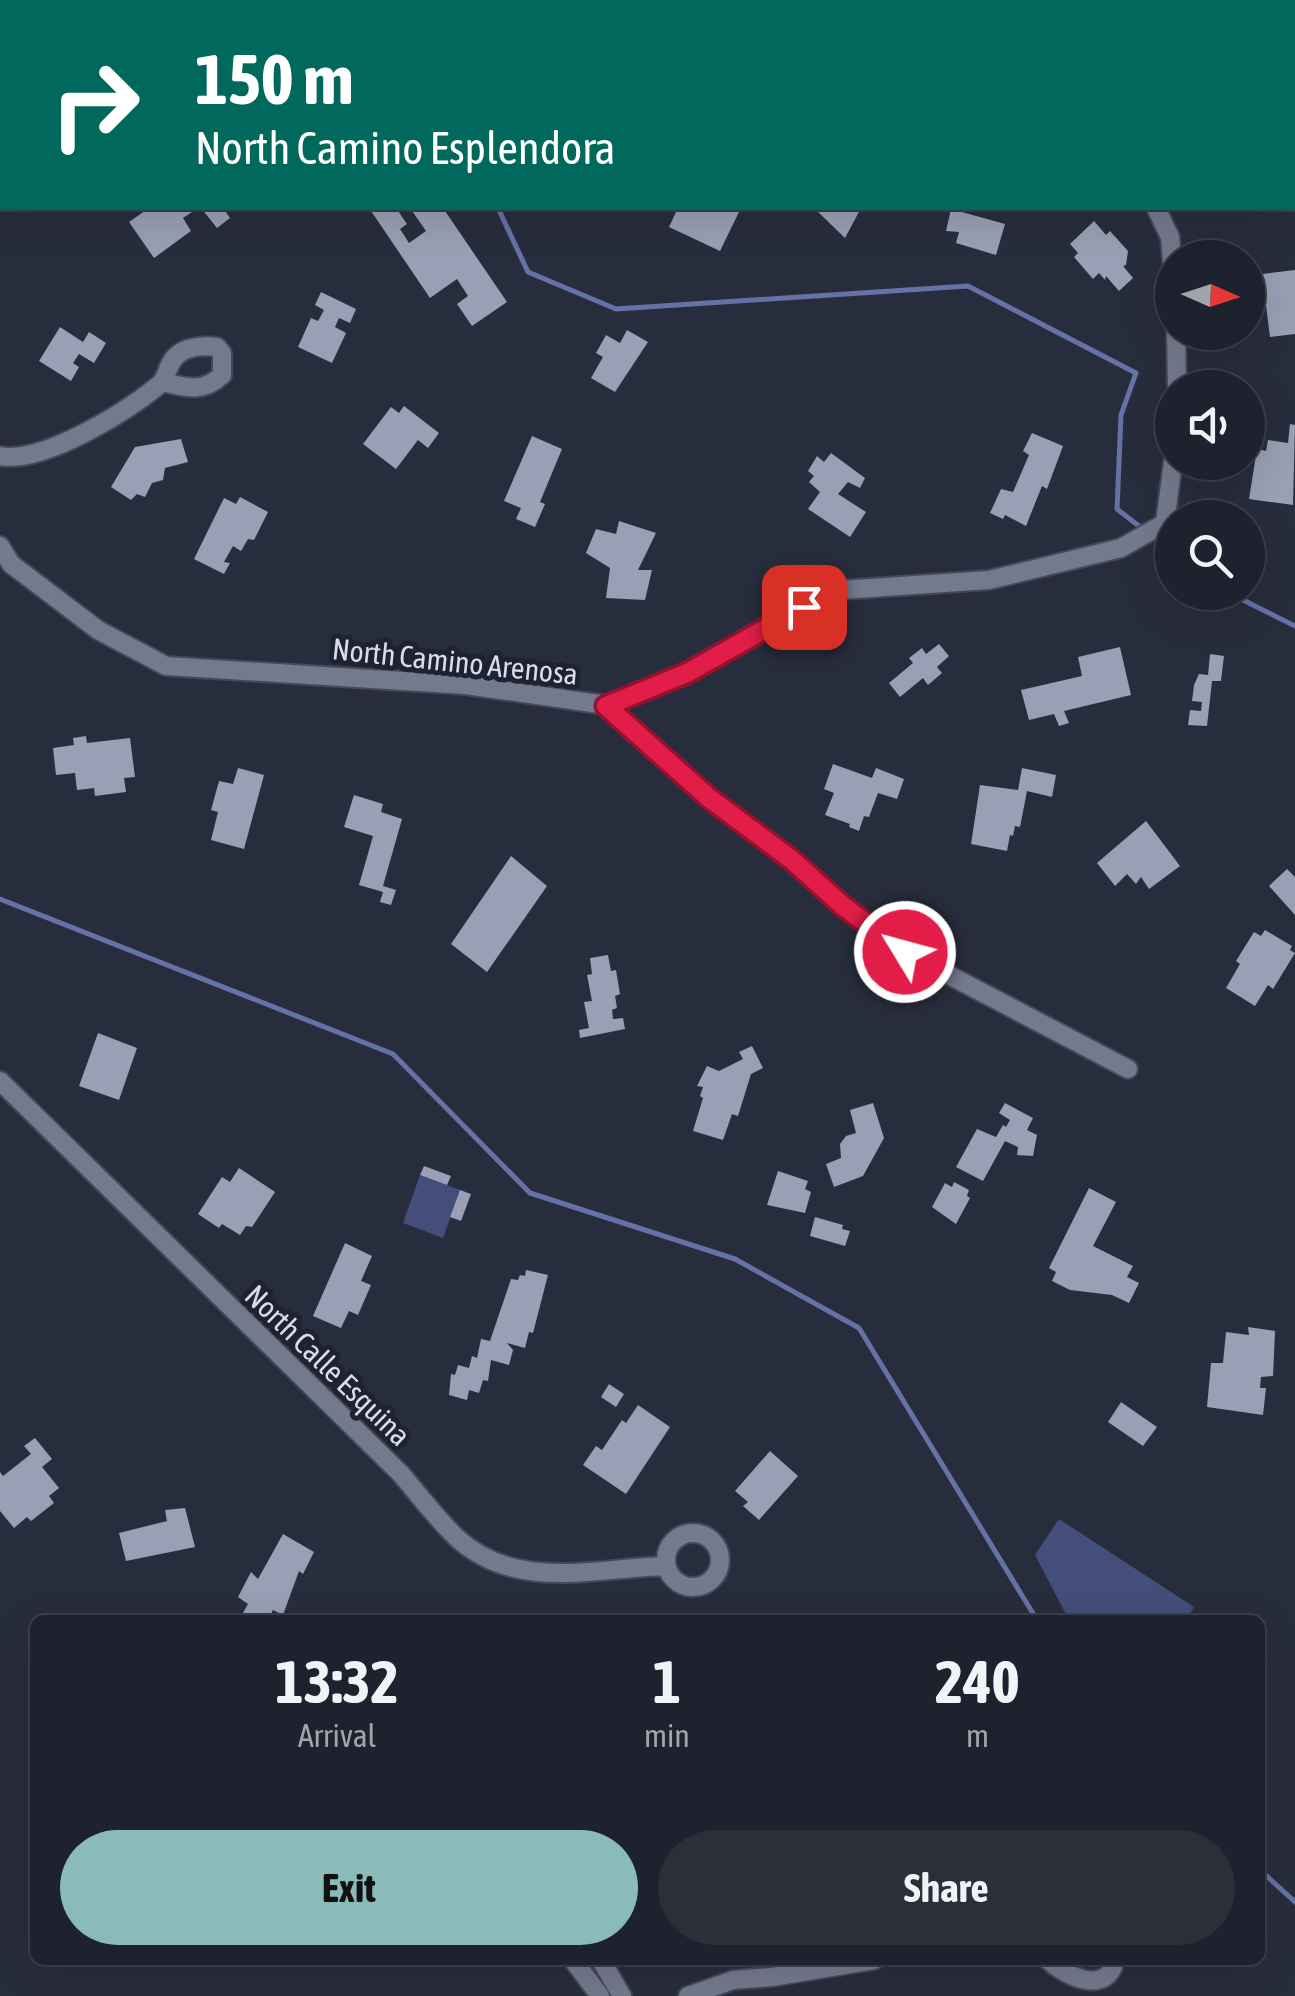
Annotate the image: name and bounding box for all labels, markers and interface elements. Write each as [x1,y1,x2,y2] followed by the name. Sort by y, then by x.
[195,39,354,119] text: 150 m
[30,40,160,170] icon: right
[195,122,615,174] text: North Camino Esplendora
[1155,240,1265,350] north arrow
[1155,240,1265,610] map controls
[1155,370,1265,480] button: sound
[1155,500,1265,610] button: search
[762,565,847,650] pin
[777,580,832,635] icon: arrive
[331,631,579,691] street label: North Camino Arenosa
[853,900,957,1004] position arrow
[239,1278,417,1452] street label: North Calle Esquina
[275,1647,399,1716] text: 13:32
[653,1647,681,1716] text: 1
[935,1647,1020,1716] text: 240
[298,1717,376,1754] text: Arrival
[644,1717,690,1754] text: min
[966,1717,989,1754] text: m
[60,1830,638,1945] button: Exit
[658,1830,1235,1945] button: Share

